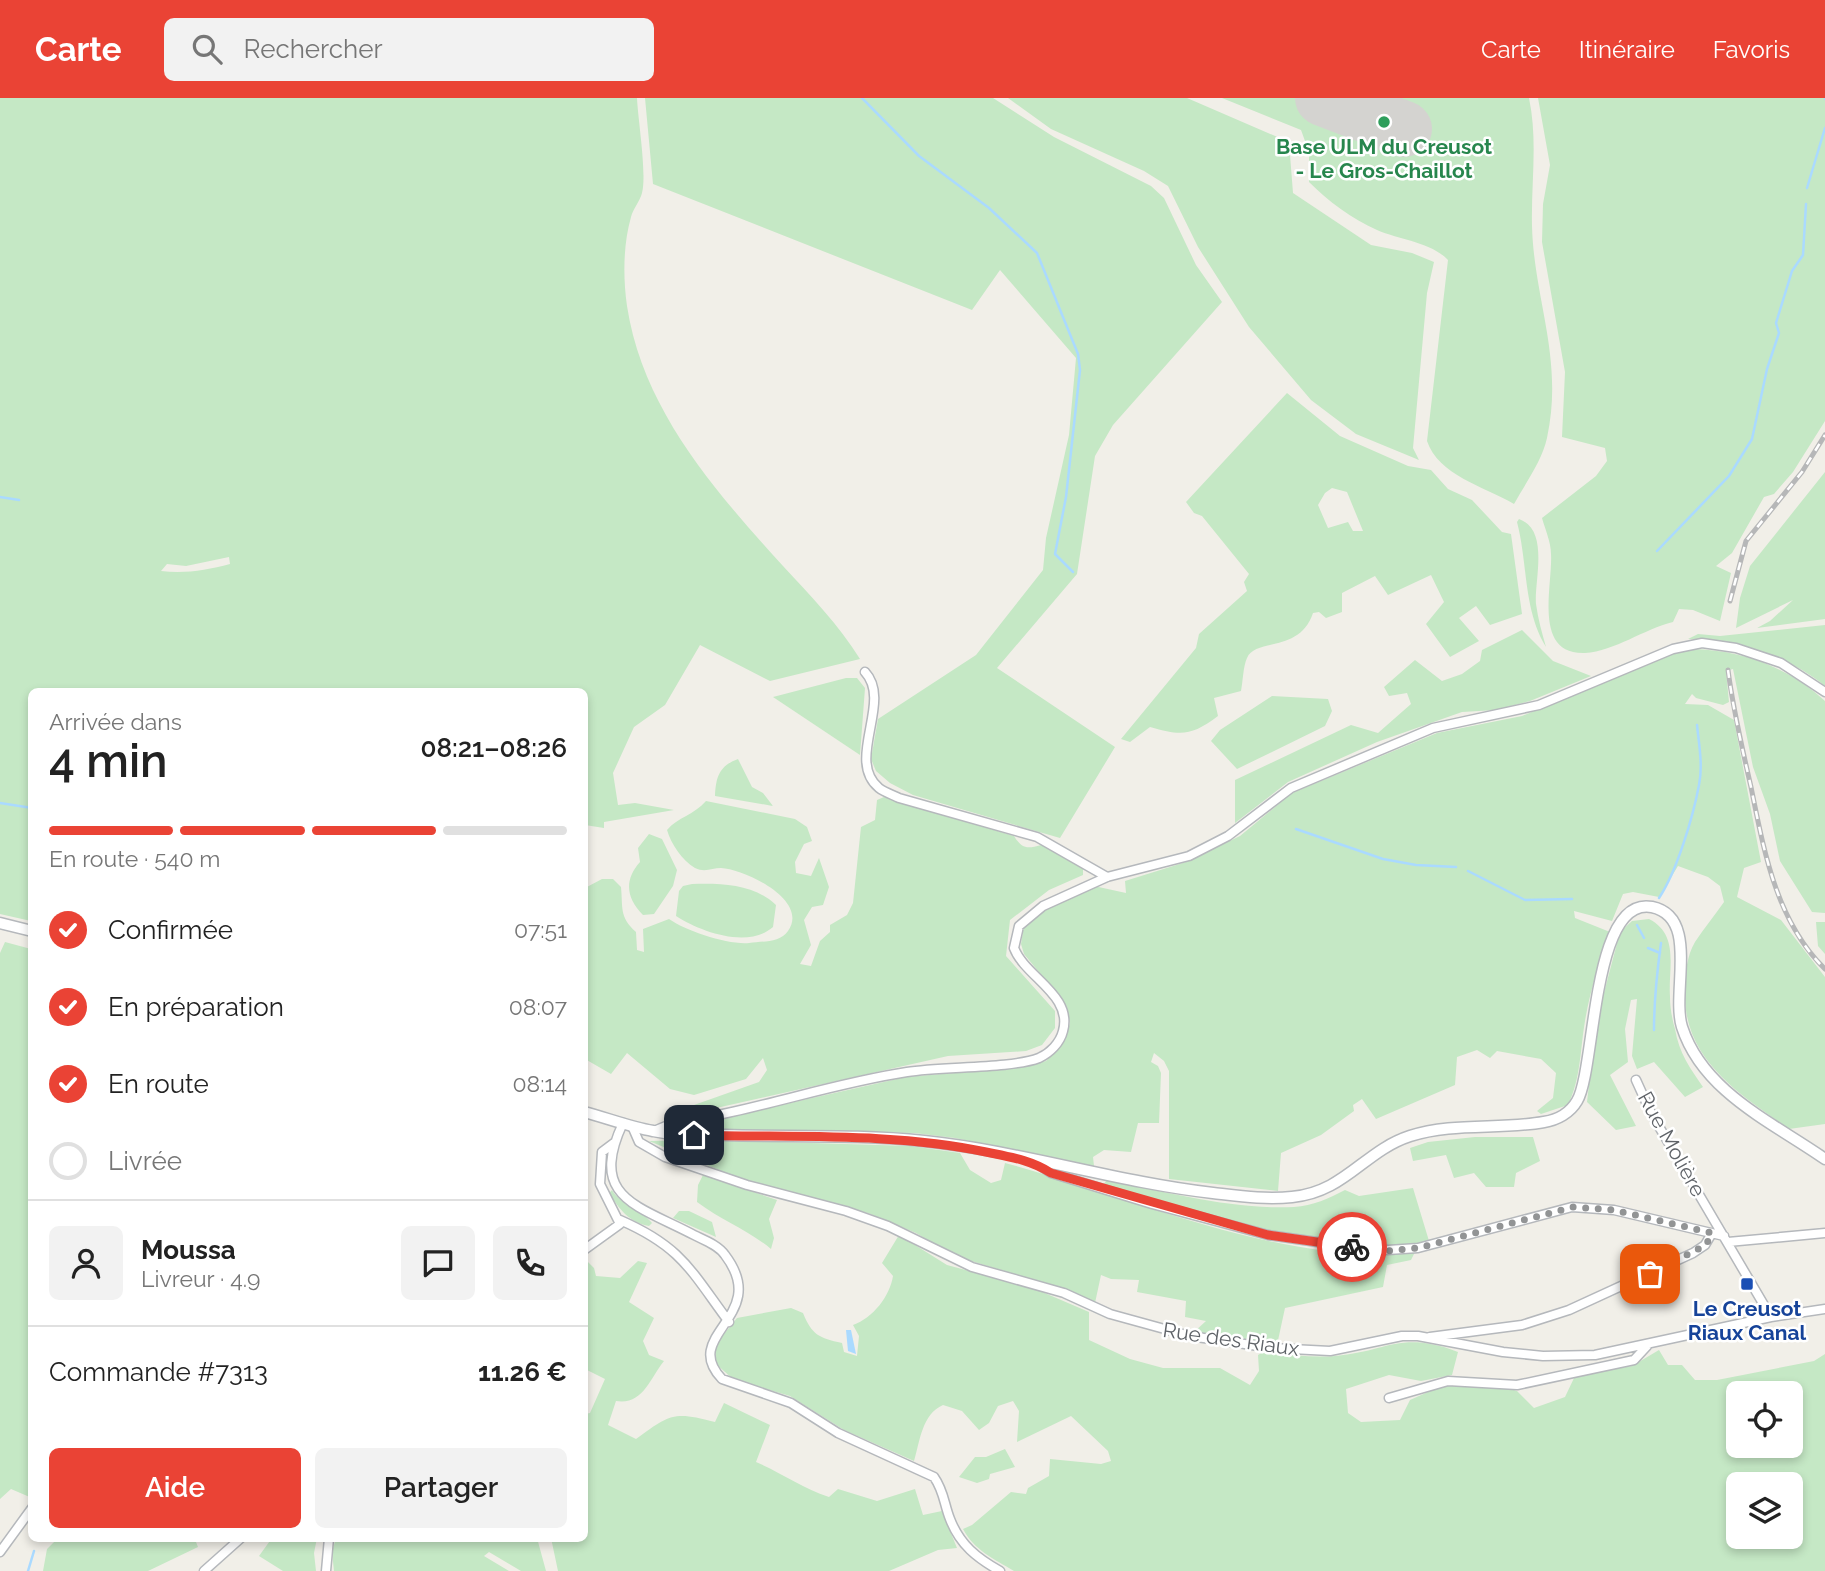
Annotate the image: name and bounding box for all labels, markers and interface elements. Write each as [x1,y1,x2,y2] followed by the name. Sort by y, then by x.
[164,18,654,81] search box
[35,30,122,69] text: Carte
[188,30,226,68] icon: search
[244,34,383,64] text: Rechercher
[1481,35,1541,64] text: Carte
[1579,35,1675,64] text: Itinéraire
[1713,35,1790,64] text: Favoris
[1376,114,1392,130] marker: Base ULM du Creusot - Le Gros-Chaillot
[1276,134,1492,183] place label: Base ULM du Creusot - Le Gros-Chaillot
[49,708,182,735] text: Arrivée dans
[420,733,567,763] text: 08:21–08:26
[49,734,168,788] text: 4 min
[49,845,220,872] text: En route · 540 m
[49,911,87,949] icon: check
[108,915,233,945] text: Confirmée
[514,916,567,943] text: 07:51
[49,988,87,1026] icon: check
[108,992,284,1022] text: En préparation
[509,993,567,1020] text: 08:07
[49,1065,87,1103] icon: check
[108,1069,209,1099] text: En route
[513,1070,567,1097] text: 08:14
[1633,1087,1711,1201] street label: Rue Molière
[664,1105,724,1165] pin
[675,1116,713,1154] icon: home
[108,1146,182,1176] text: Livrée
[1317,1212,1387,1282] courier
[49,1226,123,1300] button: person
[401,1226,475,1300] button: chat
[493,1226,567,1300] button: phone
[1333,1228,1371,1266] icon: bike
[141,1235,236,1265] text: Moussa
[1620,1244,1680,1304] pin
[1631,1255,1669,1293] icon: bag
[141,1265,261,1292] text: Livreur · 4.9
[1739,1276,1755,1292] marker: Le Creusot Riaux Canal
[1688,1296,1806,1345] place label: Le Creusot Riaux Canal
[1161,1317,1301,1361] street label: Rue des Riaux
[49,1357,268,1387] text: Commande #7313
[478,1357,567,1387] text: 11.26 €
[1726,1381,1803,1549] map controls
[1726,1381,1803,1458] button: locate
[49,1448,301,1528] button: Aide
[315,1448,567,1528] button: Partager
[1726,1472,1803,1549] button: layers

